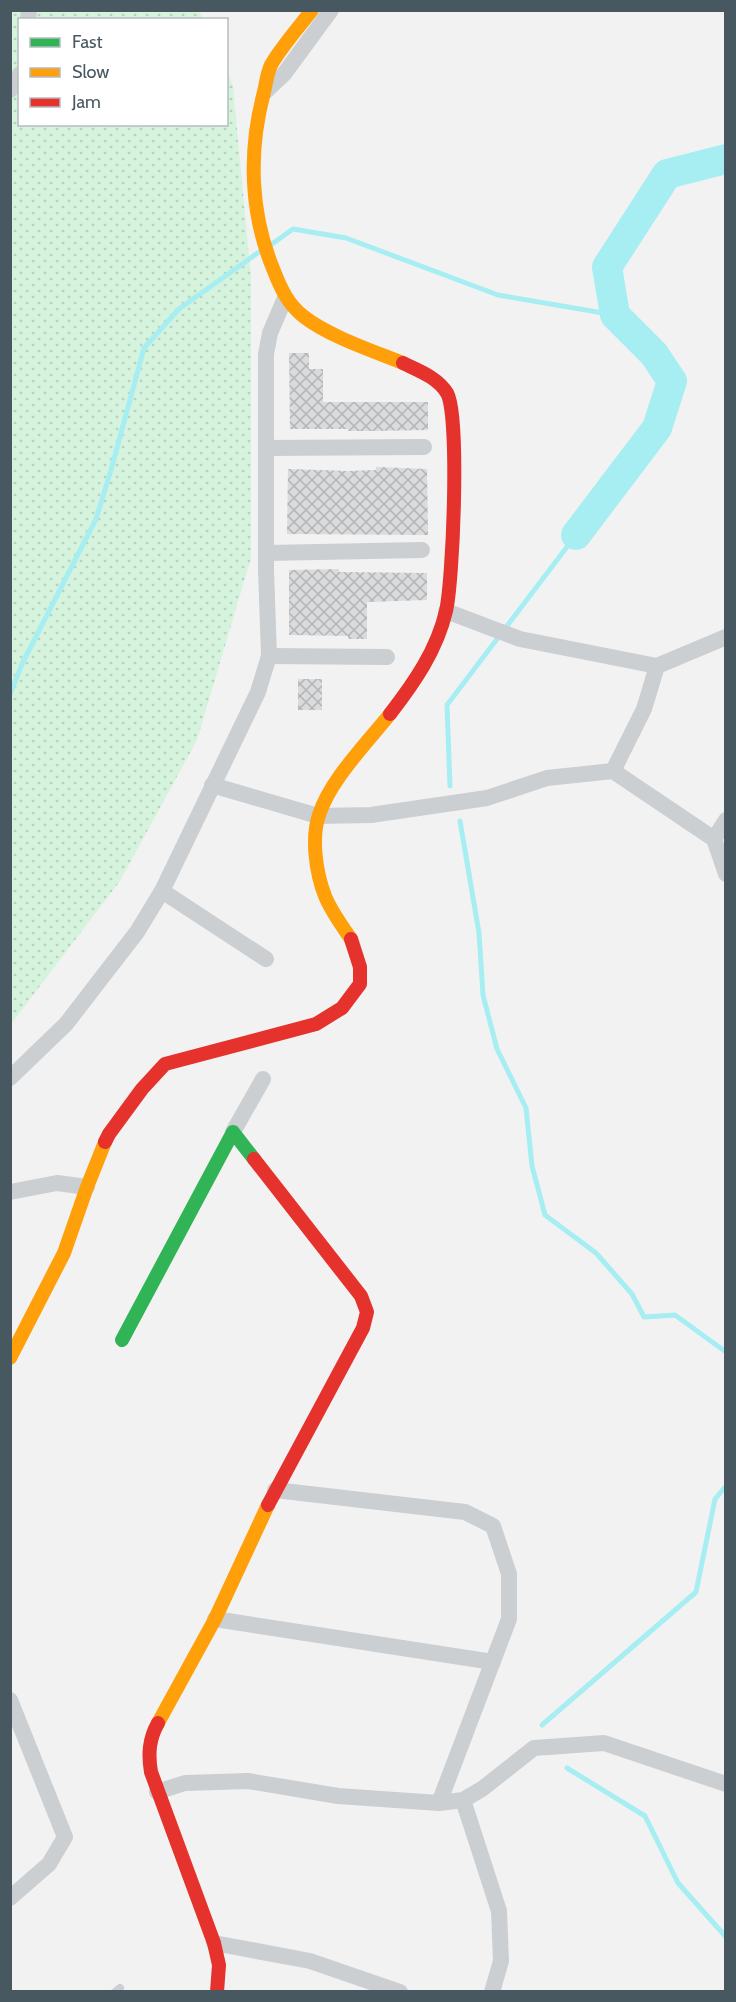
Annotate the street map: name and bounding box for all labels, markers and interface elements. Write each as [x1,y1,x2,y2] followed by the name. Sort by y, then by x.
[18,18,228,126] legend
[72,31,103,53] text: Fast
[72,61,109,83] text: Slow
[71,91,101,113] text: Jam

